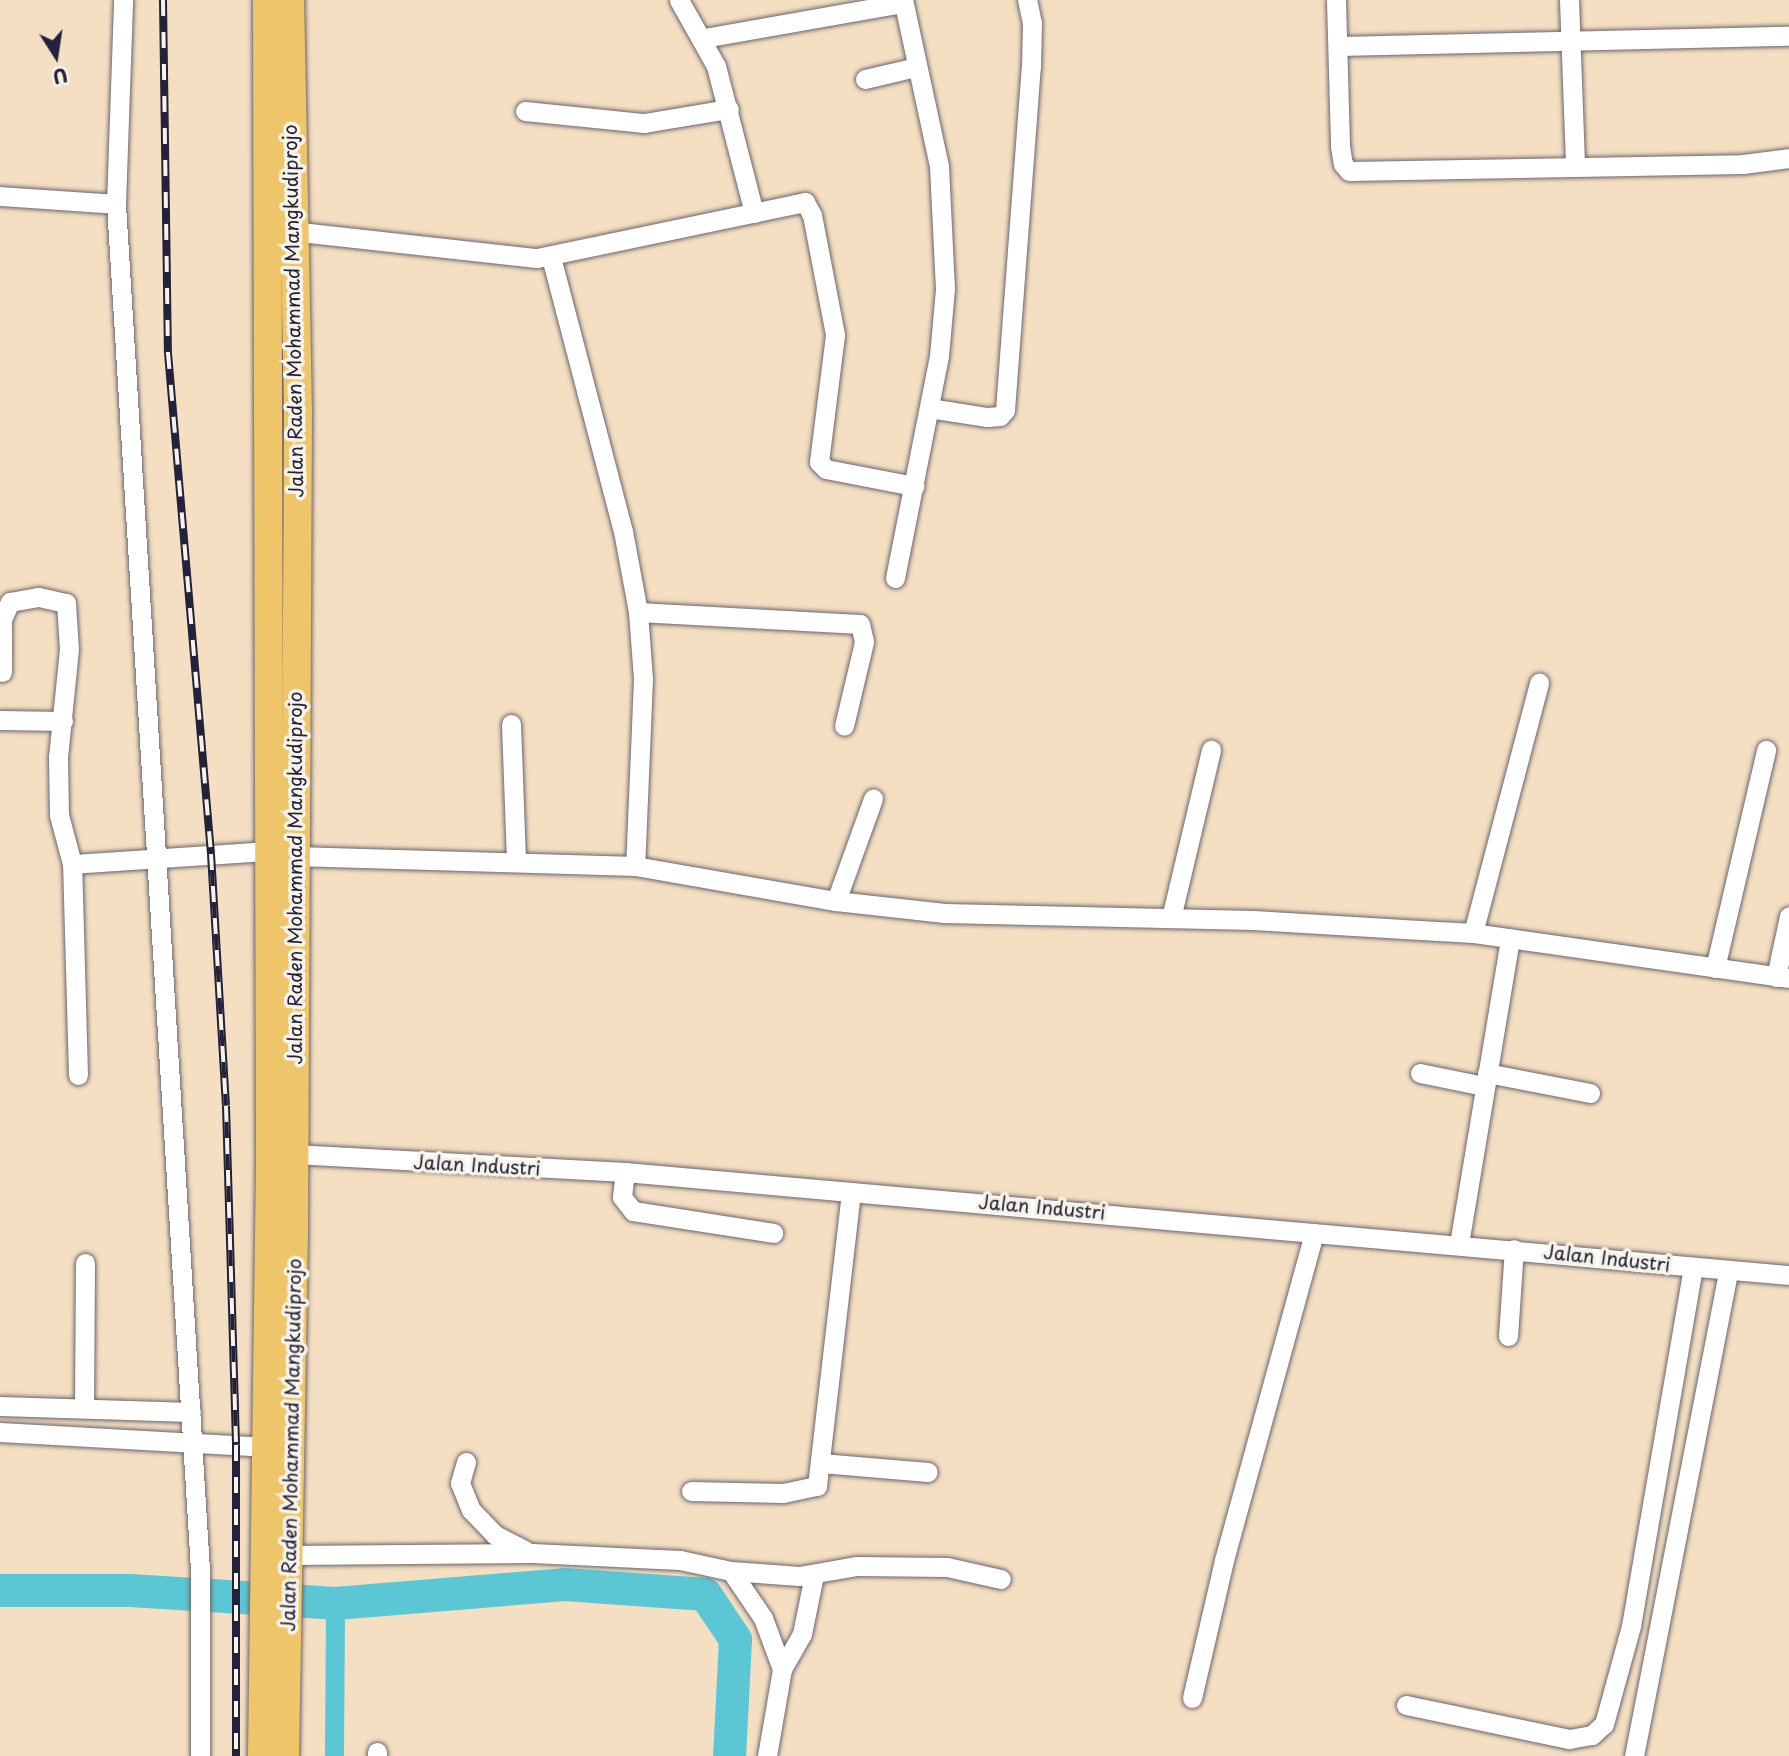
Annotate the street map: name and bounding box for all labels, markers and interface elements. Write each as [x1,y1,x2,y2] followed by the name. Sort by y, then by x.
[21,21,91,91] north arrow
[50,61,70,92] text: U
[278,124,308,498] street label: Jalan Raden Mohammad Mangkudiprojo
[284,691,306,1065] street label: Jalan Raden Mohammad Mangkudiprojo
[413,1150,541,1180] street label: Jalan Industri
[978,1190,1106,1224] street label: Jalan Industri
[1543,1240,1671,1276] street label: Jalan Industri
[276,1258,306,1632] street label: Jalan Raden Mohammad Mangkudiprojo

